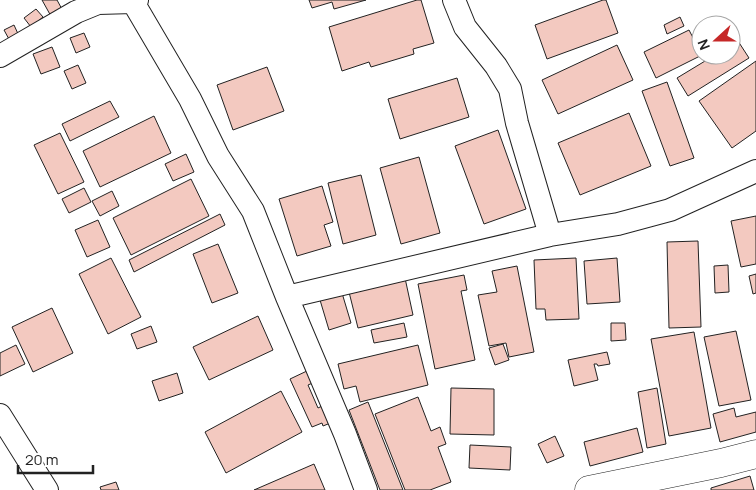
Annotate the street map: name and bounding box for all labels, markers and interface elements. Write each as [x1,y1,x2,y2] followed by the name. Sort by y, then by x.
[691,15,741,65] north arrow
[693,37,714,53] text: N
[18,442,92,474] scale bar
[25,449,58,470] text: 20 m

